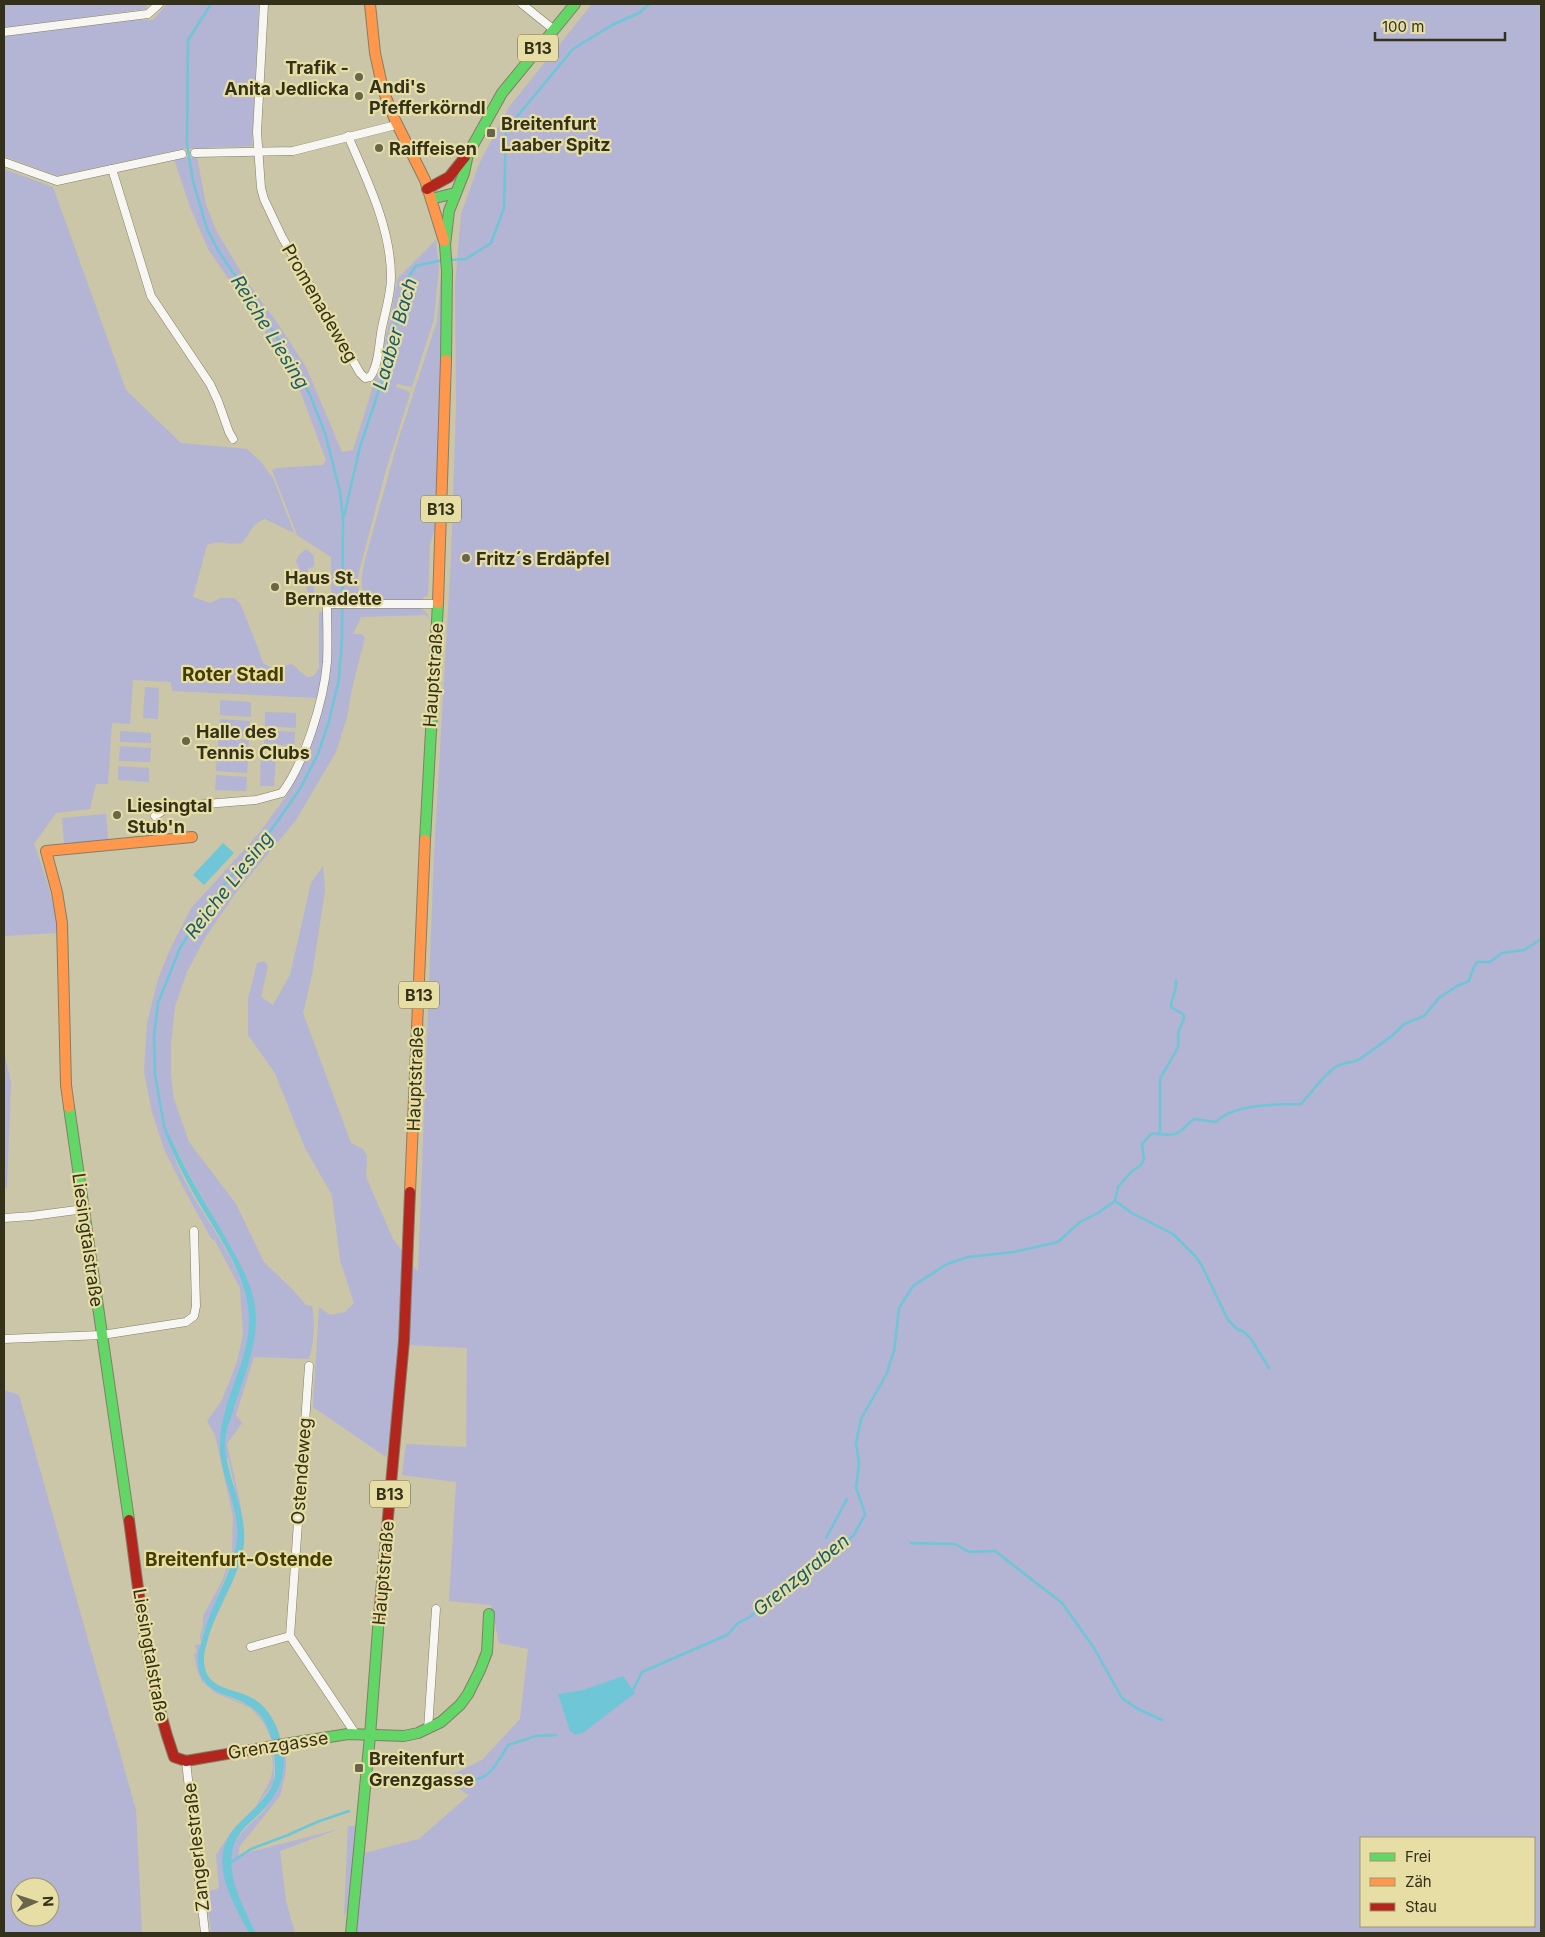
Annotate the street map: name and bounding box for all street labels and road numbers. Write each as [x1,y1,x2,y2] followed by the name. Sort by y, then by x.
[518,34,558,62] road number: B13
[278,240,362,366] street label: Promenadeweg
[421,496,461,522] road number: B13
[419,622,447,728] street label: Hauptstraße
[399,982,439,1008] road number: B13
[403,1026,427,1132] street label: Hauptstraße
[68,1172,108,1308] street label: Liesingtalstraße
[287,1417,315,1525] street label: Ostendeweg
[370,1480,410,1508] road number: B13
[368,1520,398,1626] street label: Hauptstraße
[129,1587,173,1723] street label: Liesingtalstraße
[226,1727,330,1763] street label: Grenzgasse
[179,1782,213,1912] street label: Zangerlestraße

